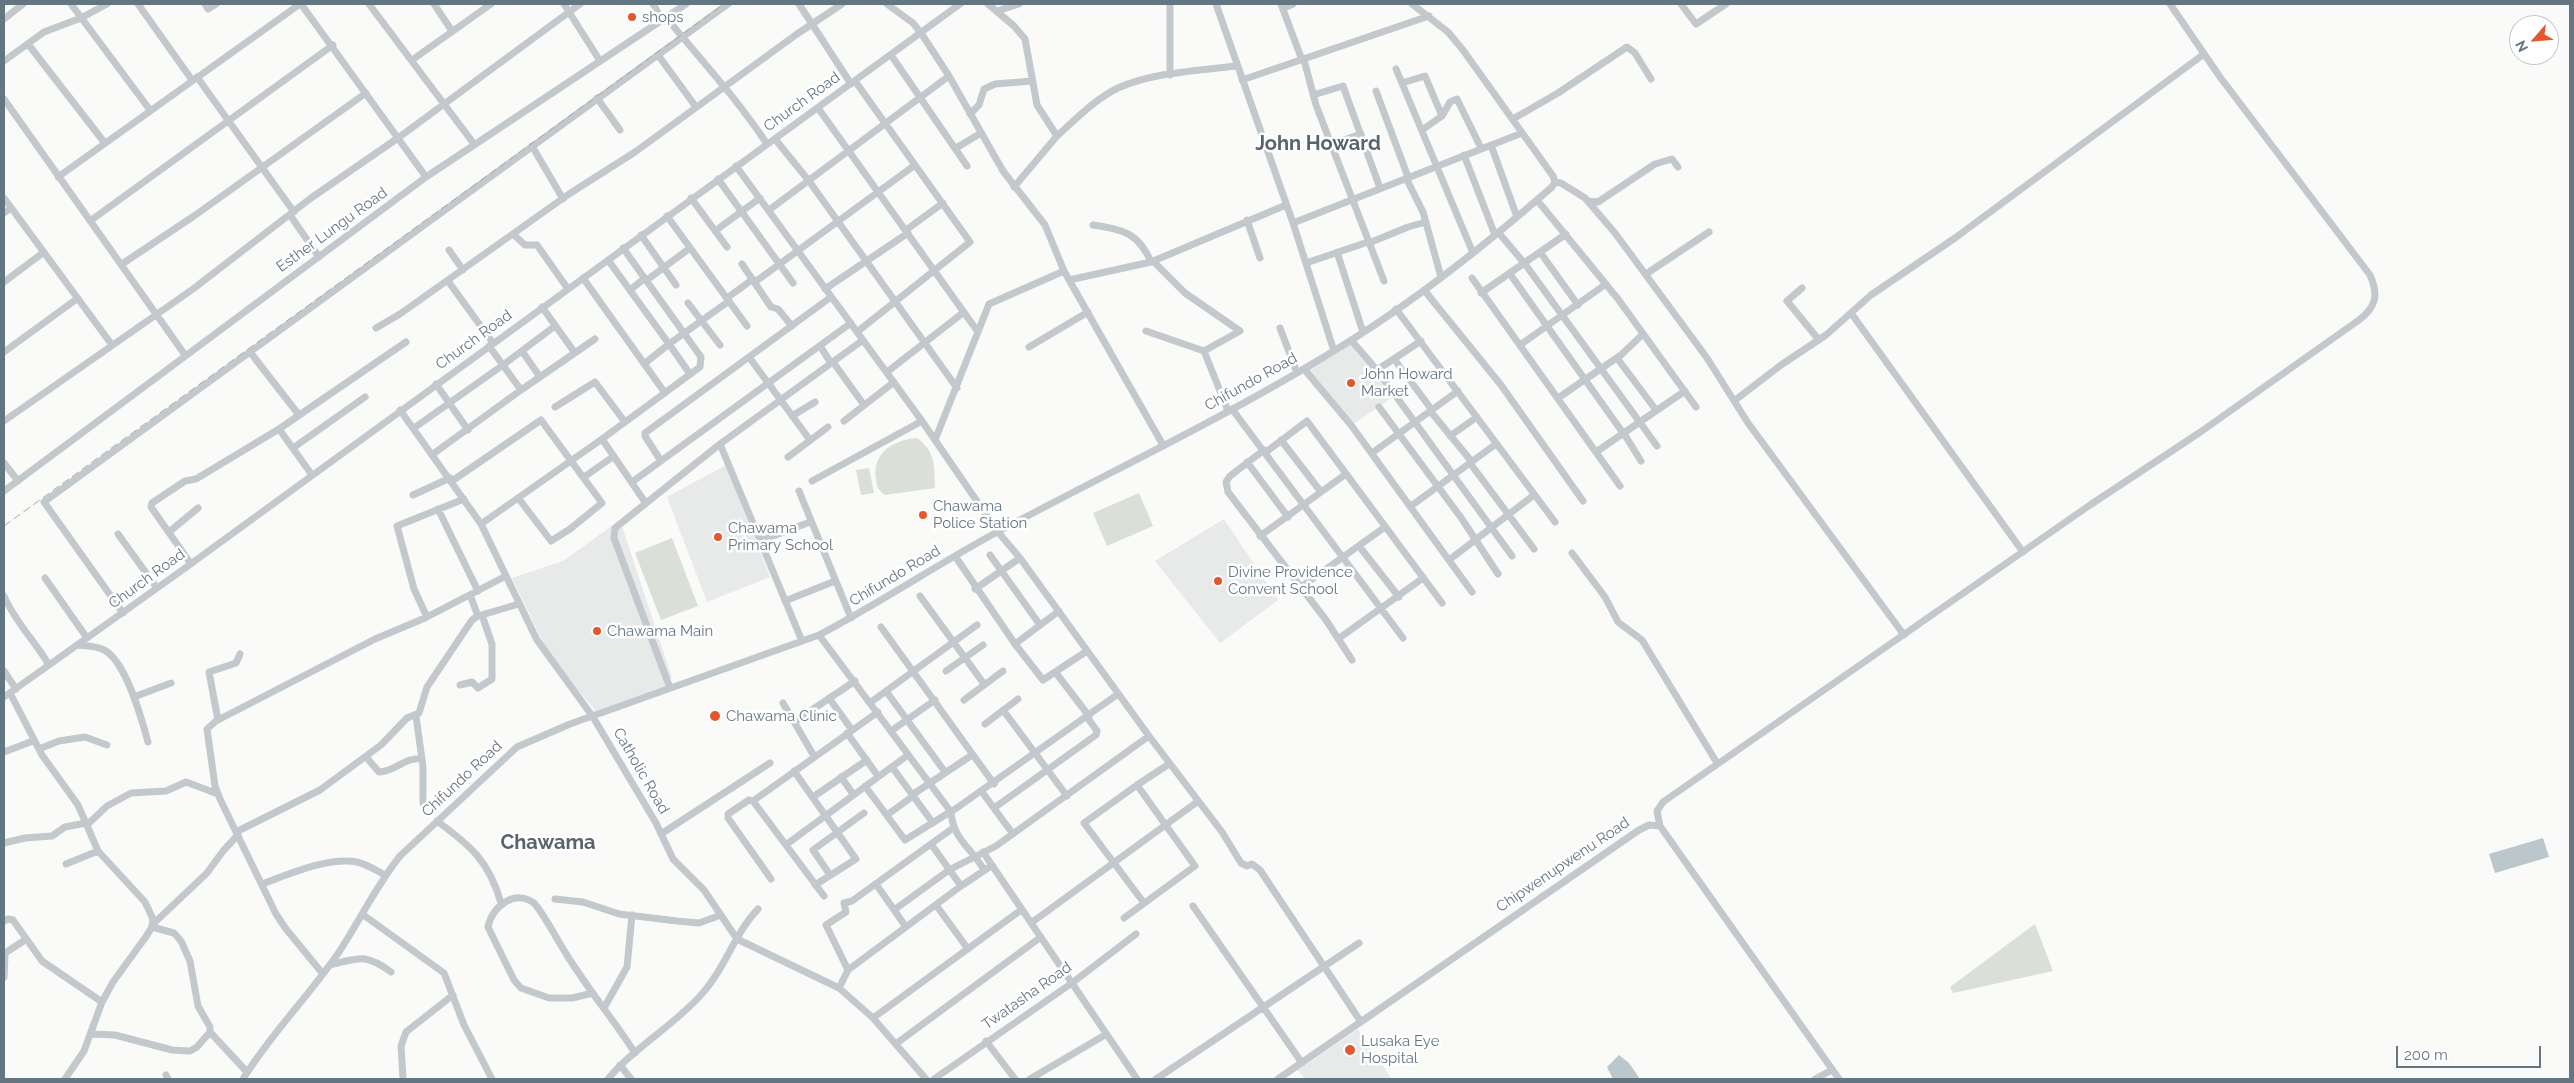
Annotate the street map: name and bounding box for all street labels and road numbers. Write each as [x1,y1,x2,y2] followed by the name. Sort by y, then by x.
[760,68,844,136] street label: Church Road
[273,184,391,276] street label: Esther Lungu Road
[432,306,516,374] street label: Church Road
[1202,349,1300,415] street label: Chifundo Road
[846,542,944,610] street label: Chifundo Road
[105,545,189,613] street label: Church Road
[609,725,673,817] street label: Catholic Road
[418,737,506,821] street label: Chifundo Road
[1493,814,1633,916] street label: Chipwenupwenu Road
[979,958,1075,1034] street label: Twatasha Road

